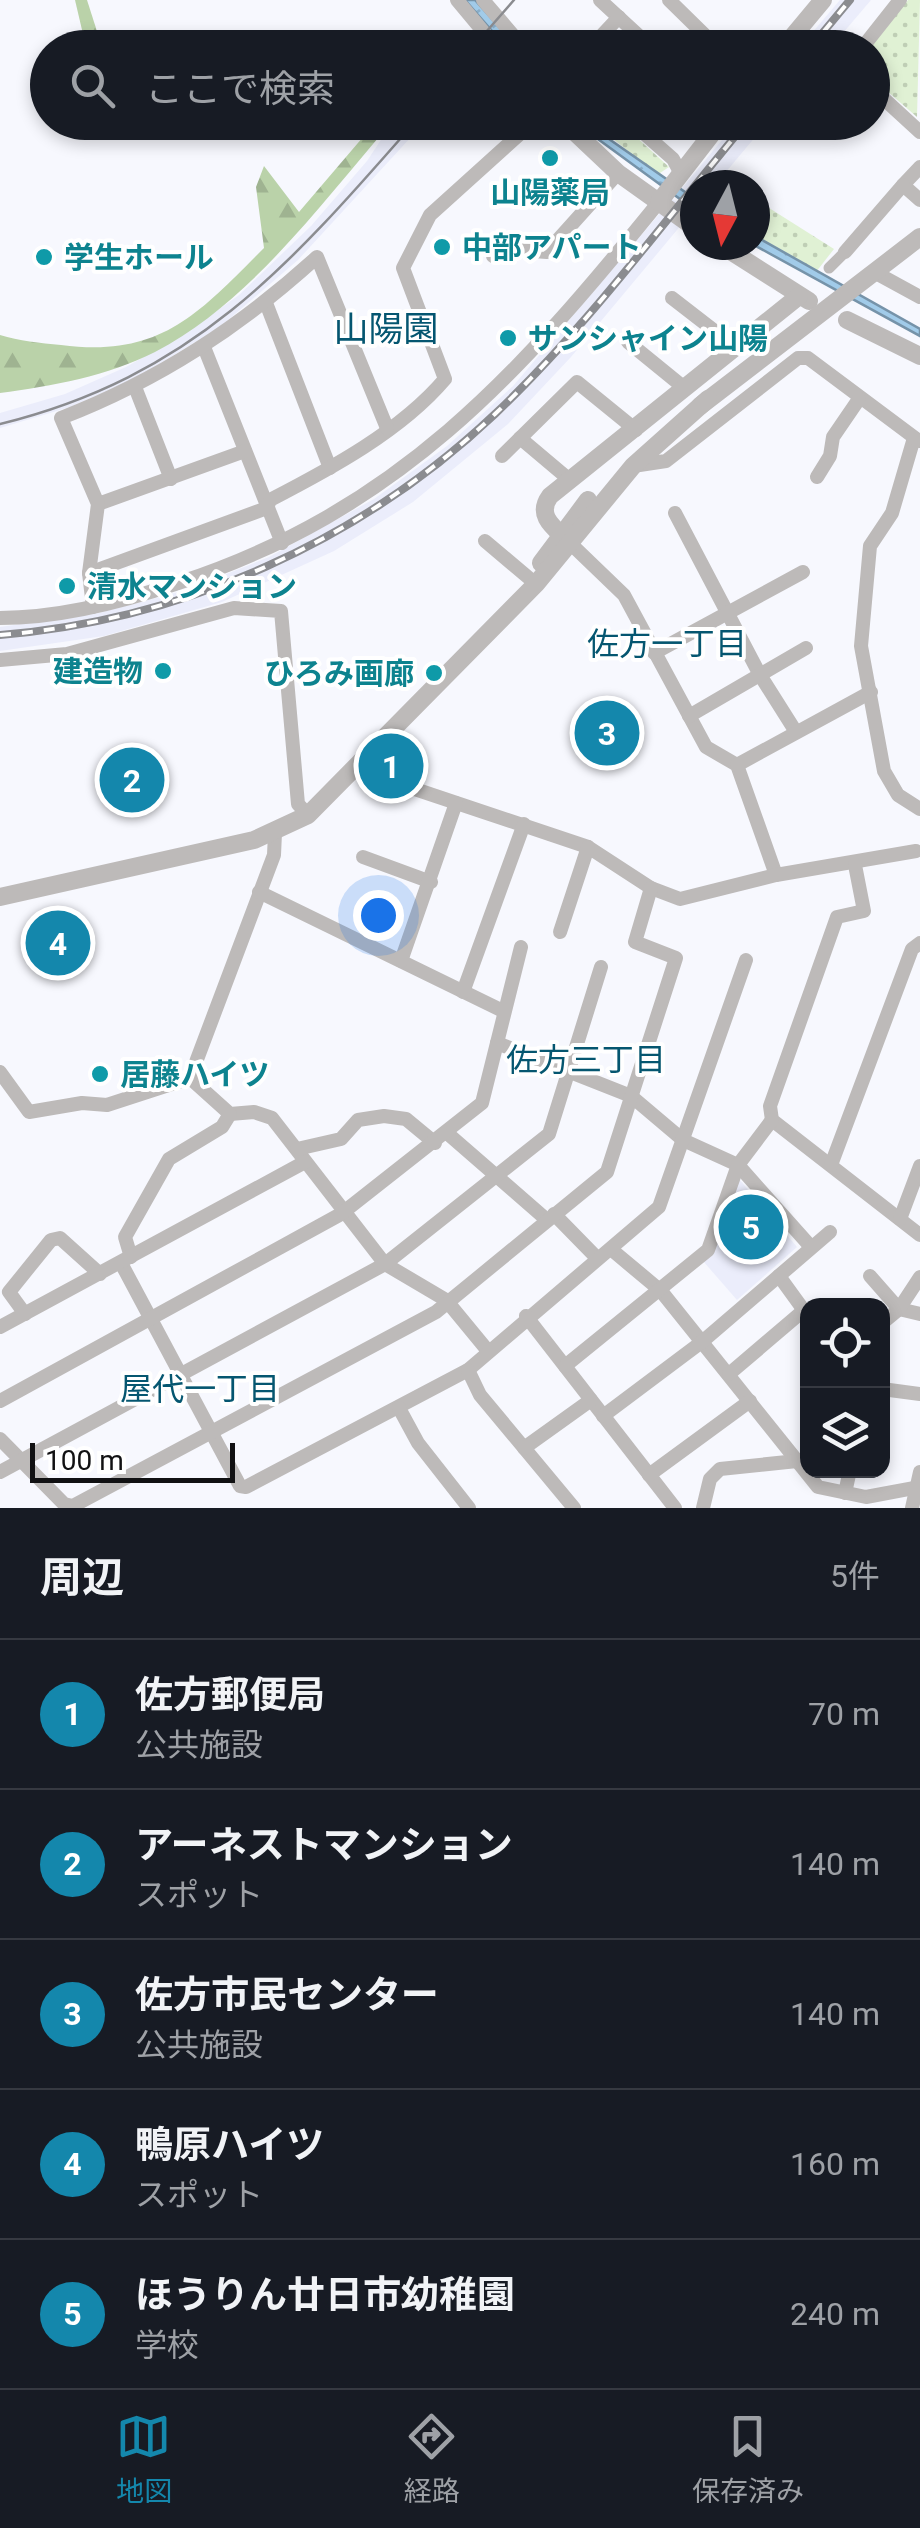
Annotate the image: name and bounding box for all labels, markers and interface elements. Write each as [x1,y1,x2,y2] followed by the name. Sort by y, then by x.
[30,30,890,140] search box
[65,58,120,113] icon: search
[145,67,335,111] text: ここで検索
[539,147,561,169] marker: 山陽薬局
[680,170,770,260] north arrow
[490,175,610,210] place label: 山陽薬局
[462,230,641,265] place label: 中部アパート
[431,236,453,258] marker: 中部アパート
[64,240,214,275] place label: 学生ホール
[33,246,55,268] marker: 学生ホール
[333,309,439,350] district label: 山陽園
[528,321,768,356] place label: サンシャイン山陽
[497,327,519,349] marker: サンシャイン山陽
[87,569,297,604] place label: 清水マンション
[56,575,78,597] marker: 清水マンション
[587,625,747,663] district label: 佐方一丁目
[53,654,143,689] place label: 建造物
[264,656,414,691] place label: ひろみ画廊
[152,660,174,682] marker: 建造物
[423,662,445,684] marker: ひろみ画廊
[574,696,640,770] pin: 3
[358,728,424,804] pin: 1
[100,742,164,818] pin: 2
[353,890,404,941] your location
[26,906,90,980] pin: 4
[506,1041,666,1079] district label: 佐方三丁目
[120,1057,269,1092] place label: 居藤ハイツ
[89,1063,111,1085] marker: 居藤ハイツ
[718,1190,784,1264] pin: 5
[800,1298,890,1478] map controls
[800,1298,890,1388] button: locate
[120,1370,280,1408] district label: 屋代一丁目
[800,1388,890,1478] button: layers
[30,1438,235,1482] scale bar
[45,1444,124,1477] text: 100 m
[40,1553,124,1602] text: 周辺
[830,1557,880,1595] text: 5件
[135,1673,325,1717] text: 佐方郵便局
[63,1695,82,1733] text: 1
[808,1695,880,1733] text: 70 m
[135,1726,263,1764] text: 公共施設
[135,1823,513,1867] text: アーネストマンション
[63,1845,82,1883] text: 2
[790,1845,880,1883] text: 140 m
[135,1876,263,1914] text: スポット
[135,1973,439,2017] text: 佐方市民センター
[63,1995,82,2033] text: 3
[790,1995,880,2033] text: 140 m
[135,2026,263,2064] text: 公共施設
[135,2123,324,2167] text: 鴨原ハイツ
[63,2145,82,2183] text: 4
[790,2145,880,2183] text: 160 m
[135,2176,263,2214] text: スポット
[135,2273,515,2317] text: ほうりん廿日市幼稚園
[63,2295,82,2333] text: 5
[790,2295,880,2333] text: 240 m
[135,2326,199,2364] text: 学校
[116,2409,172,2509] tab: 地図
[404,2409,460,2509] tab: 経路
[692,2409,804,2509] tab: 保存済み

